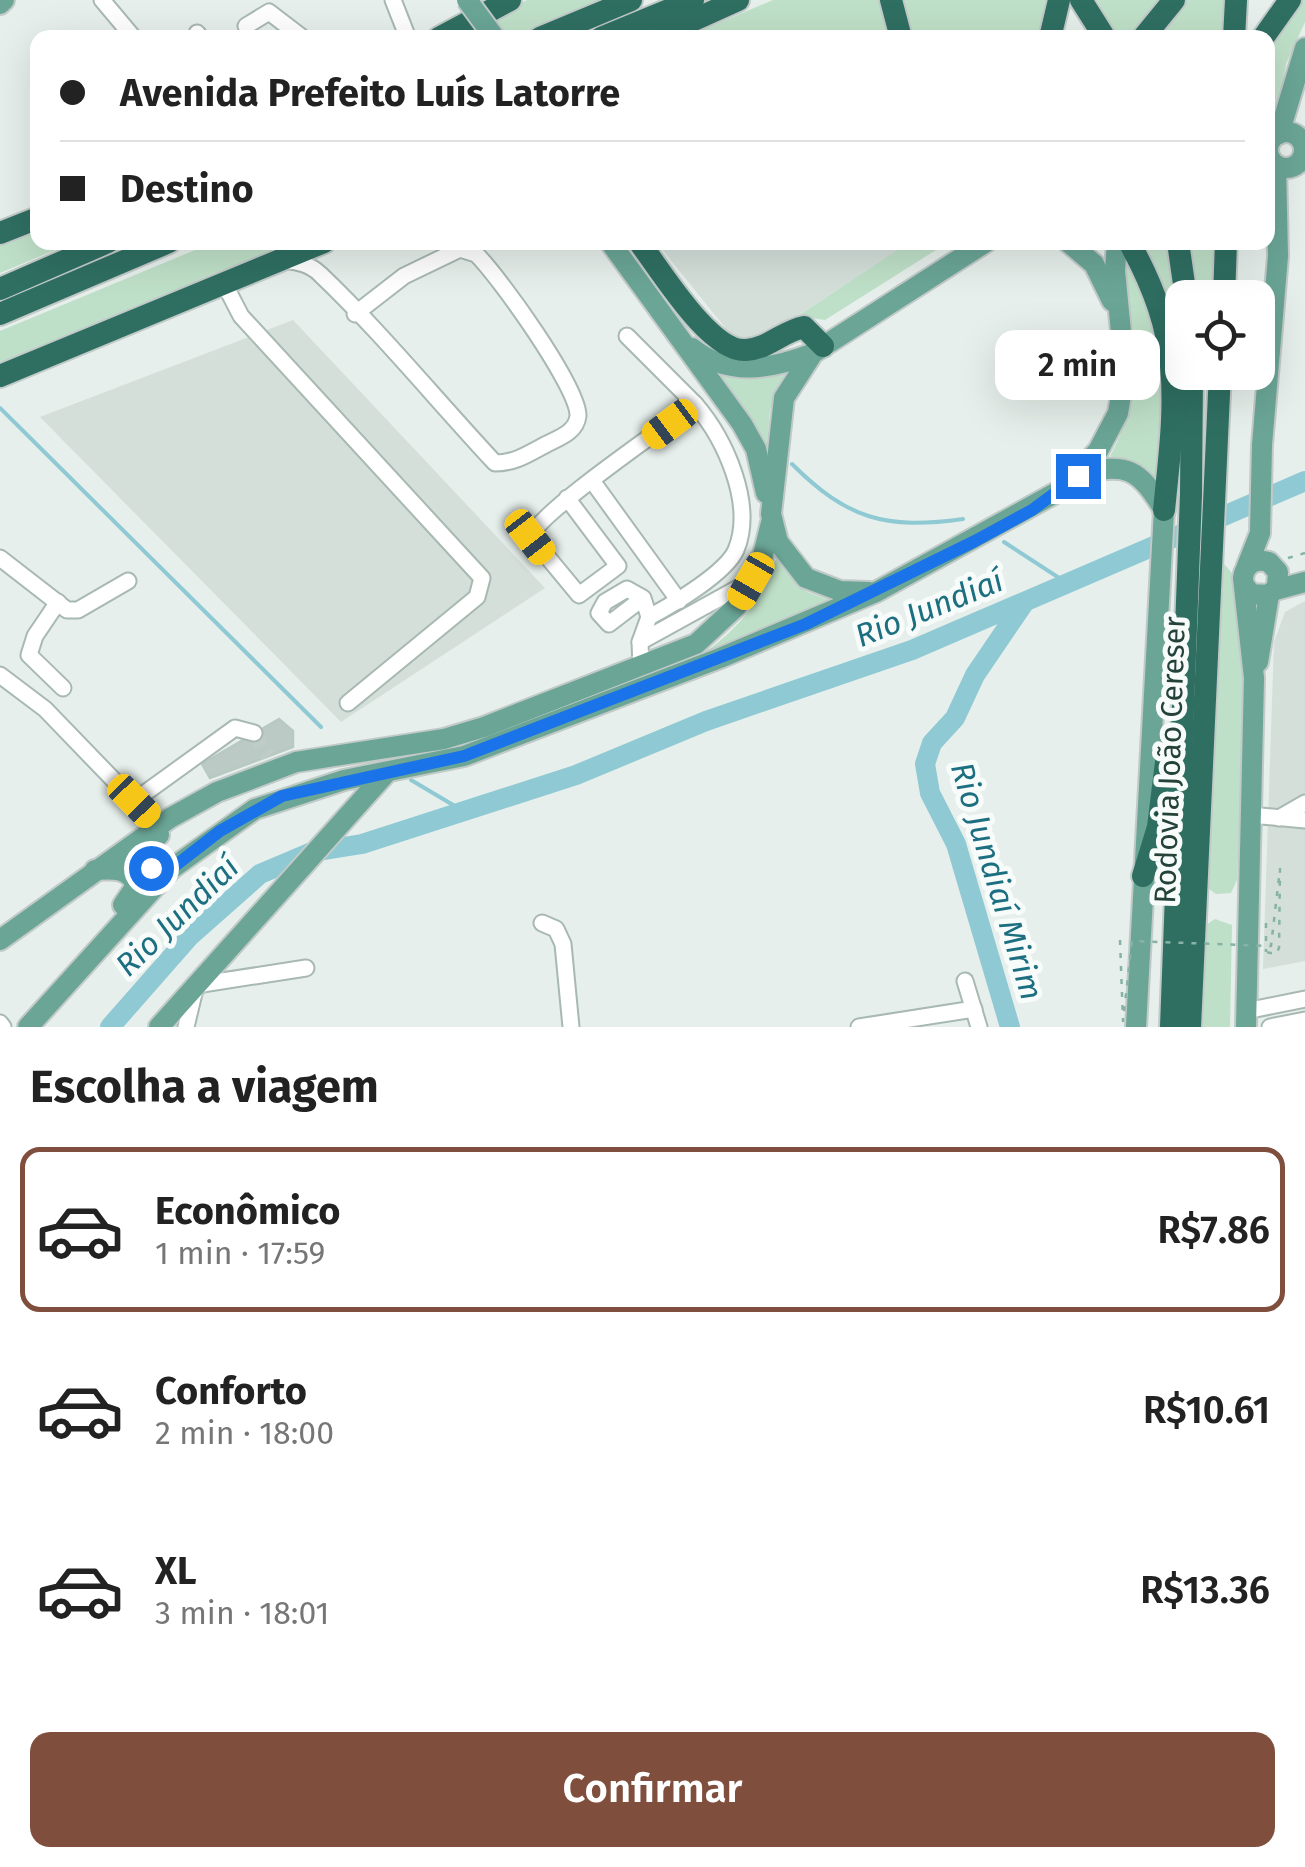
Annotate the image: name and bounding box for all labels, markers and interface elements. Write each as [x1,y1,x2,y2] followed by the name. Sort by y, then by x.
[120,70,620,116] text: Avenida Prefeito Luís Latorre
[120,166,254,212] text: Destino
[1165,280,1275,390] map controls
[1165,280,1275,390] button: locate
[996,331,1160,401] callout: 2 min
[1038,346,1117,384] text: 2 min
[637,394,703,454] car
[1056,454,1101,499] route end
[500,504,560,570] car
[723,548,779,614] car
[849,560,1011,655] water label: Rio Jundiaí
[1147,615,1193,904] street label: Rodovia João Cereser
[943,758,1051,1004] water label: Rio Jundiaí Mirim
[102,769,166,833] car
[129,846,174,891] route start
[108,847,248,984] water label: Rio Jundiaí
[30,1060,379,1114] text: Escolha a viagem
[35,1185,125,1275] icon: car
[155,1188,340,1234] text: Econômico
[1157,1207,1270,1253] text: R$7.86
[155,1234,325,1272] text: 1 min · 17:59
[35,1365,125,1455] icon: car
[155,1368,307,1414] text: Conforto
[1143,1387,1270,1433] text: R$10.61
[155,1414,334,1452] text: 2 min · 18:00
[35,1545,125,1635] icon: car
[155,1548,197,1594] text: XL
[1140,1567,1270,1613] text: R$13.36
[155,1594,329,1632] text: 3 min · 18:01
[30,1732,1275,1847] button: Confirmar

